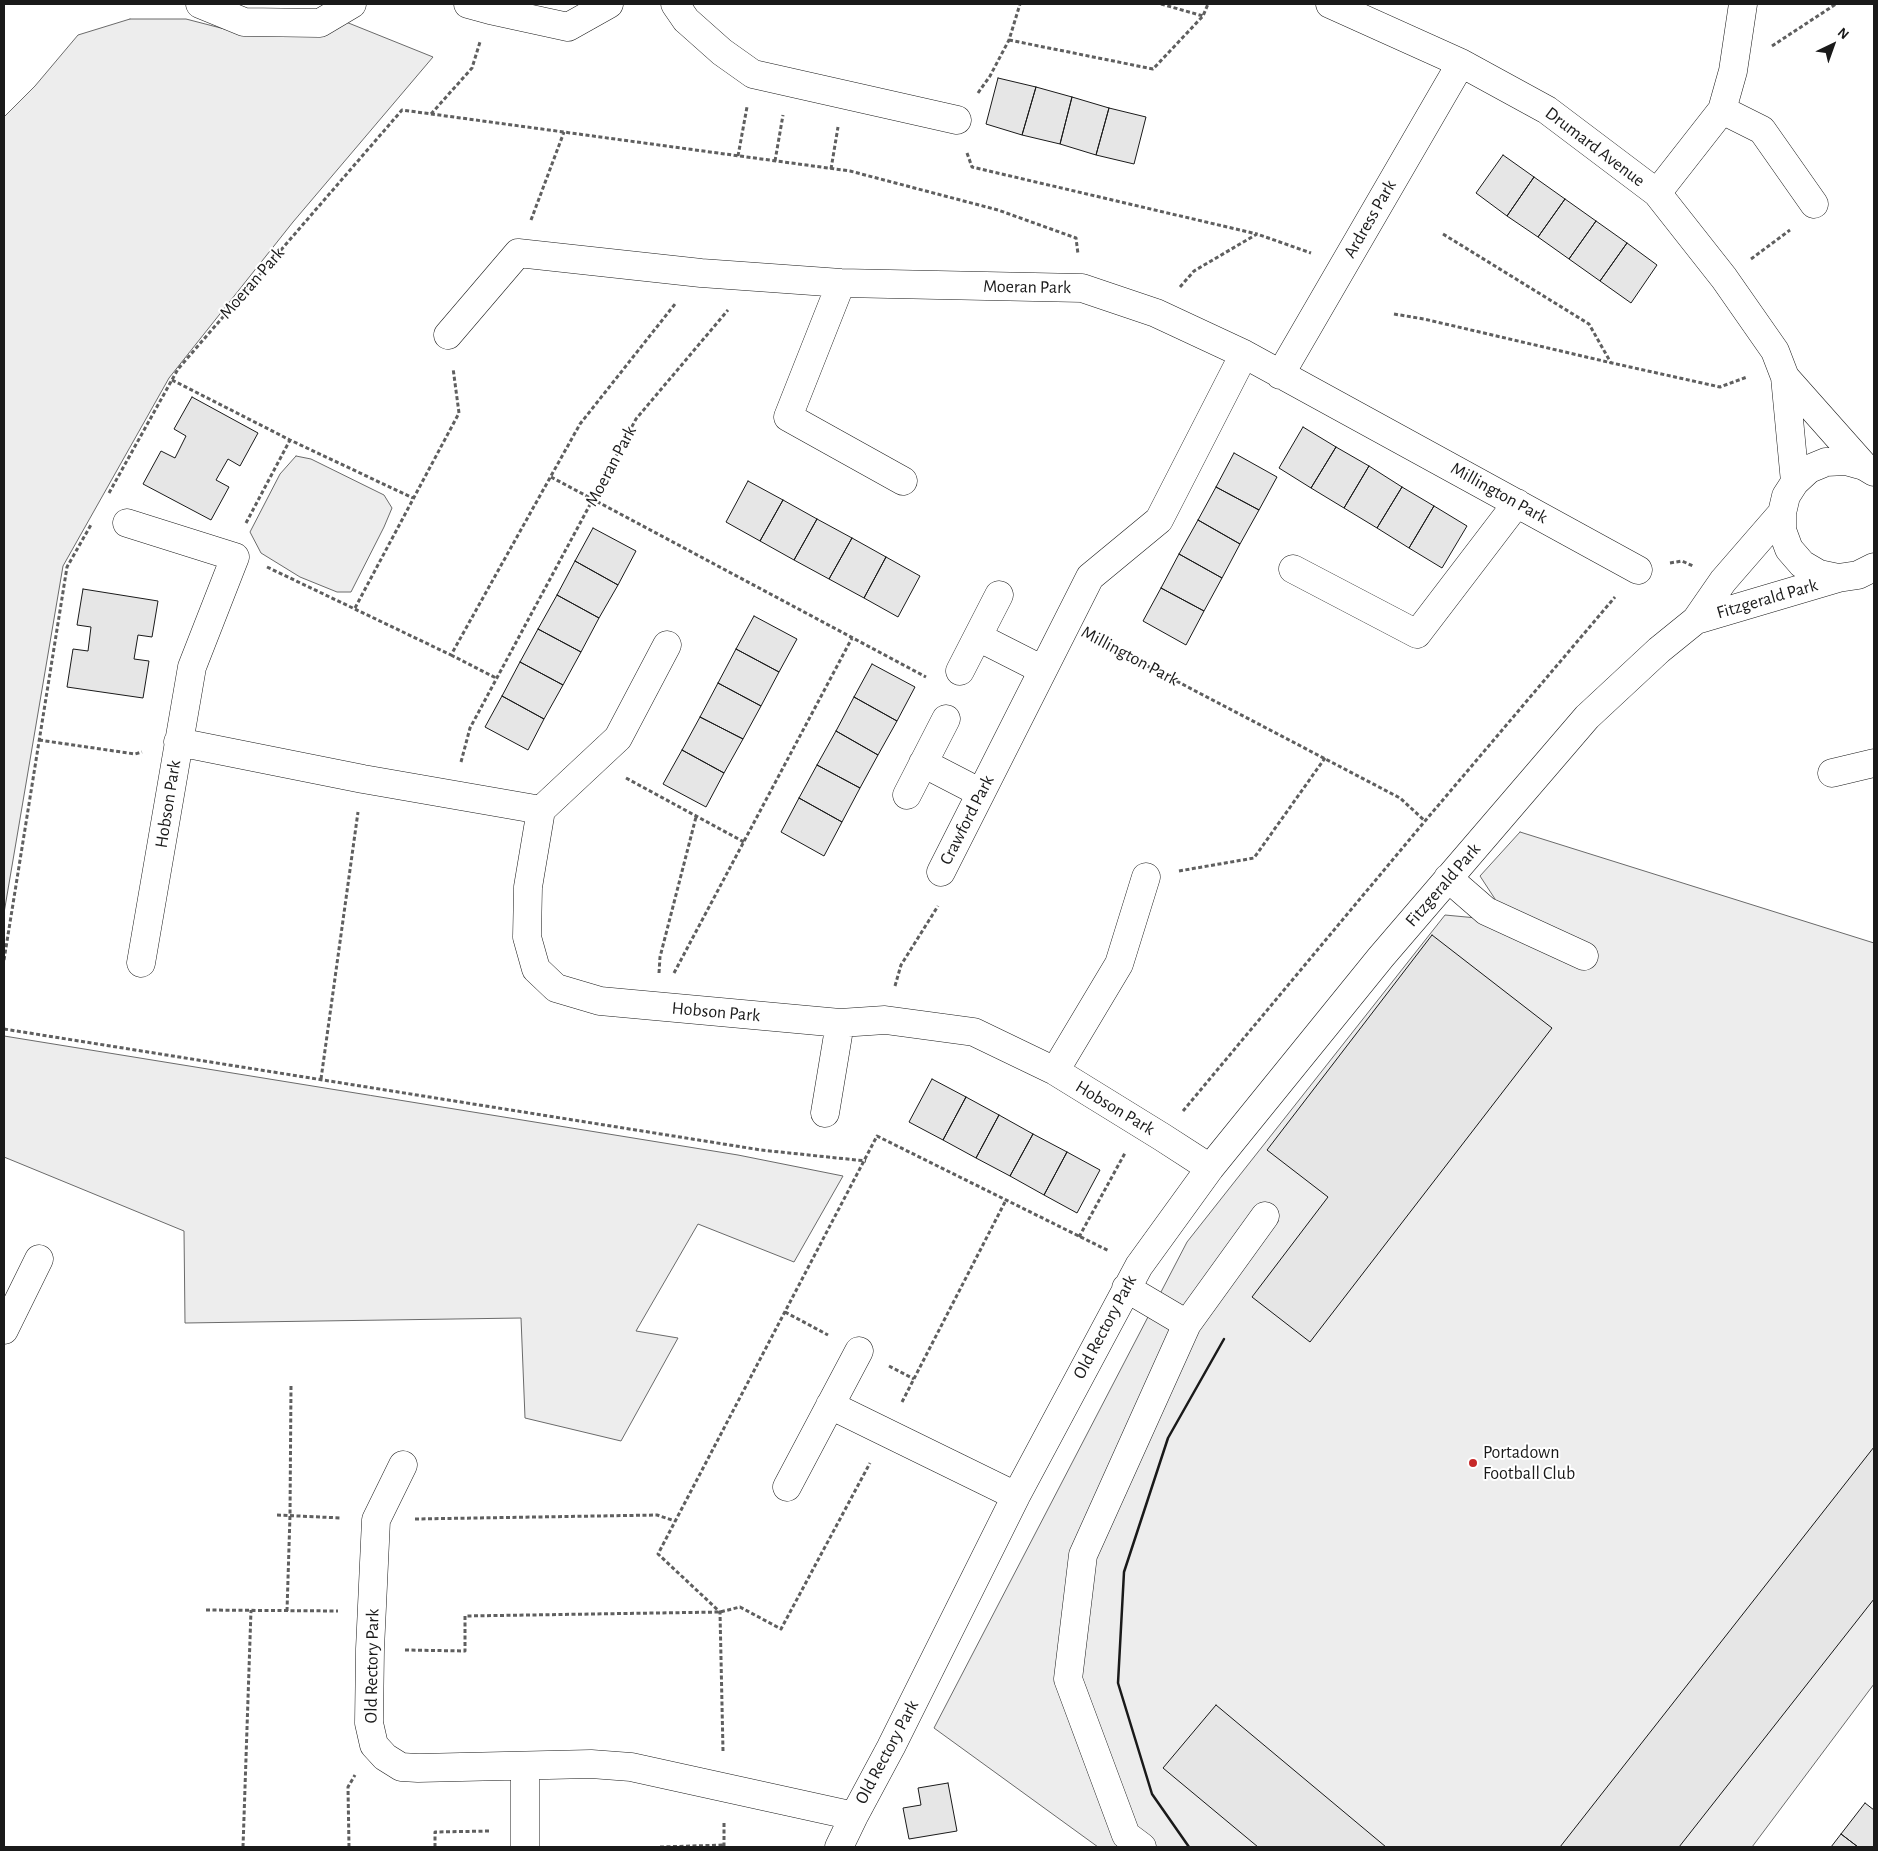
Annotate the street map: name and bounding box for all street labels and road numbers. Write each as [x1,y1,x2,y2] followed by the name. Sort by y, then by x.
[1541,102,1649,192] street label: Drumard Avenue
[1339,176,1401,262] street label: Ardress Park
[215,243,289,323] street label: Moeran Park
[983,275,1071,299] street label: Moeran Park
[581,422,641,510] street label: Moeran Park
[1447,458,1551,528] street label: Millington Park
[1714,574,1820,624] street label: Fitzgerald Park
[1078,621,1182,691] street label: Millington Park
[150,759,186,849] street label: Hobson Park
[935,772,999,868] street label: Crawford Park
[1401,839,1485,931] street label: Fitzgerald Park
[671,997,761,1027] street label: Hobson Park
[1071,1076,1159,1140] street label: Hobson Park
[1069,1271,1141,1383] street label: Old Rectory Park
[360,1608,384,1724] street label: Old Rectory Park
[851,1696,923,1808] street label: Old Rectory Park

